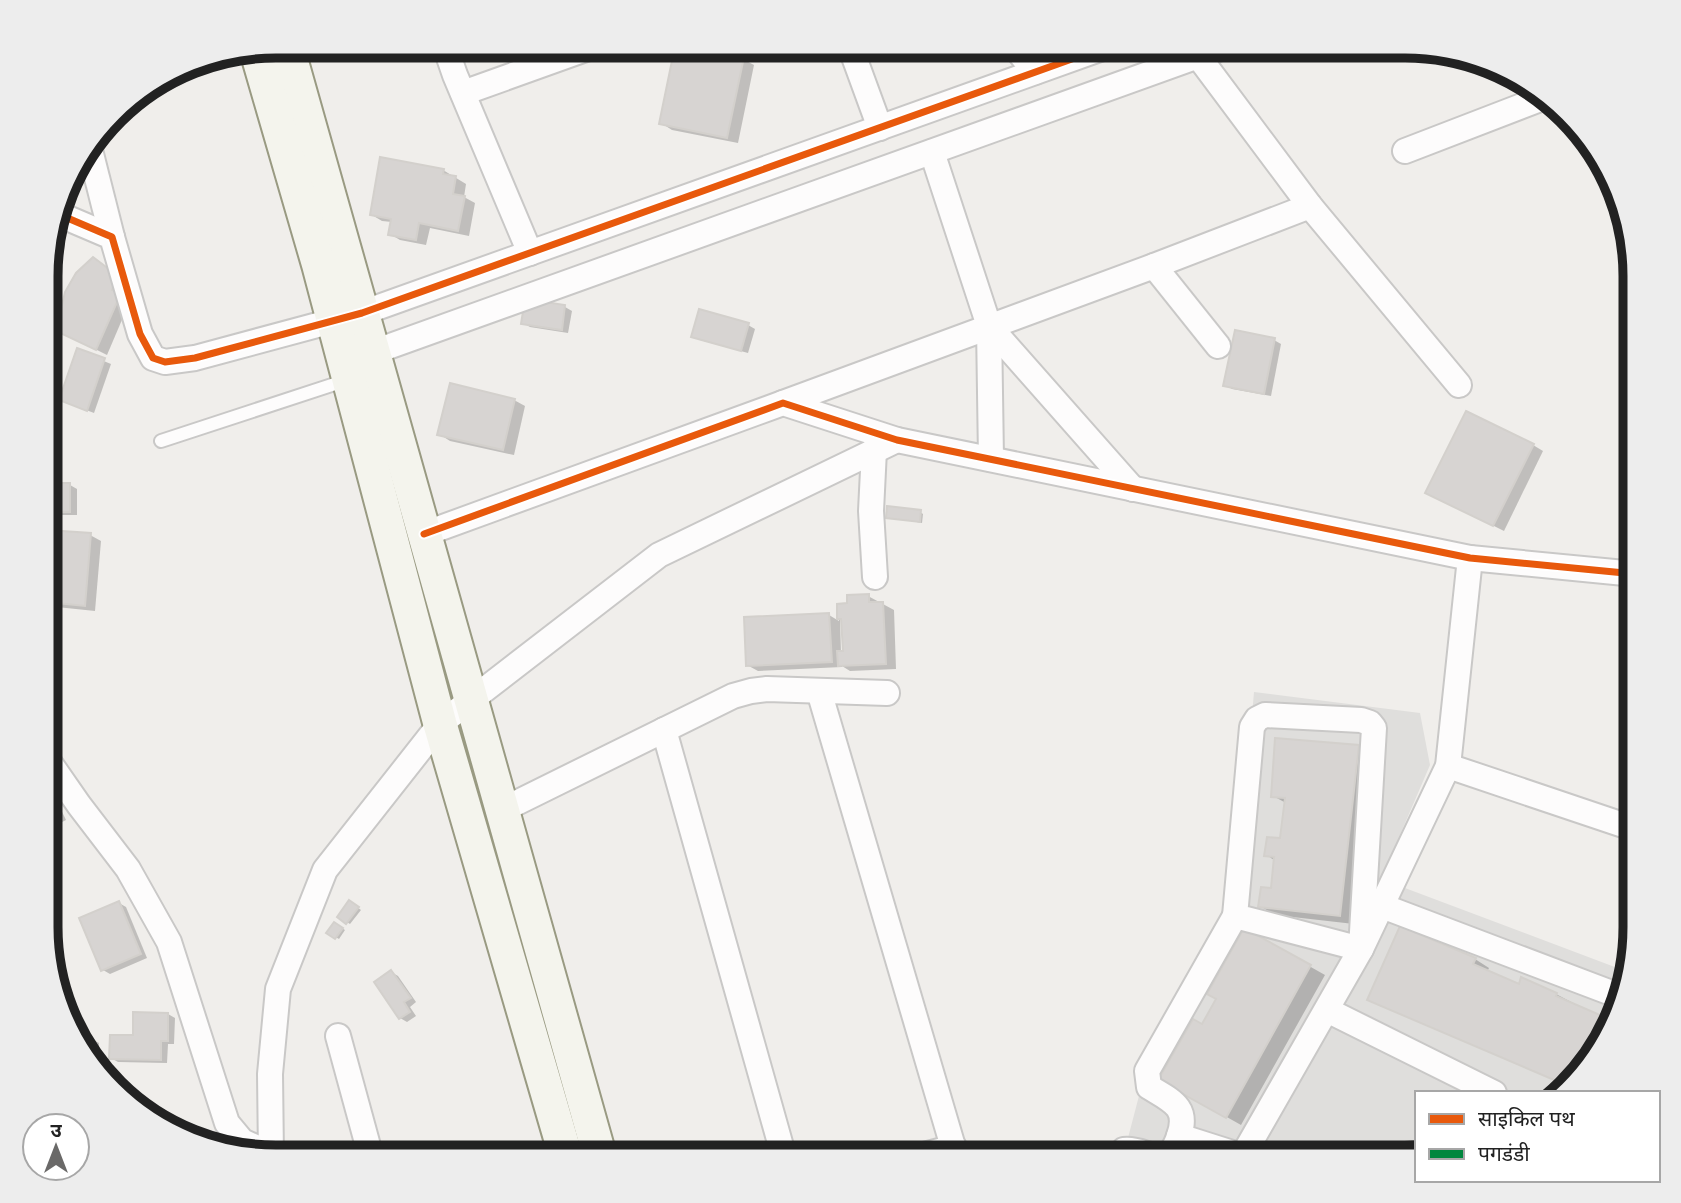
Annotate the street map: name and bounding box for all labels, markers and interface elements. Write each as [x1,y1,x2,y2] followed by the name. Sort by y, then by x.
[1415,1091,1660,1182] legend
[1478,1105,1575,1132] text: साइकिल पथ
[21,1112,91,1182] north arrow
[50,1118,62,1142] text: उ
[1478,1140,1530,1167] text: पगडंडी

